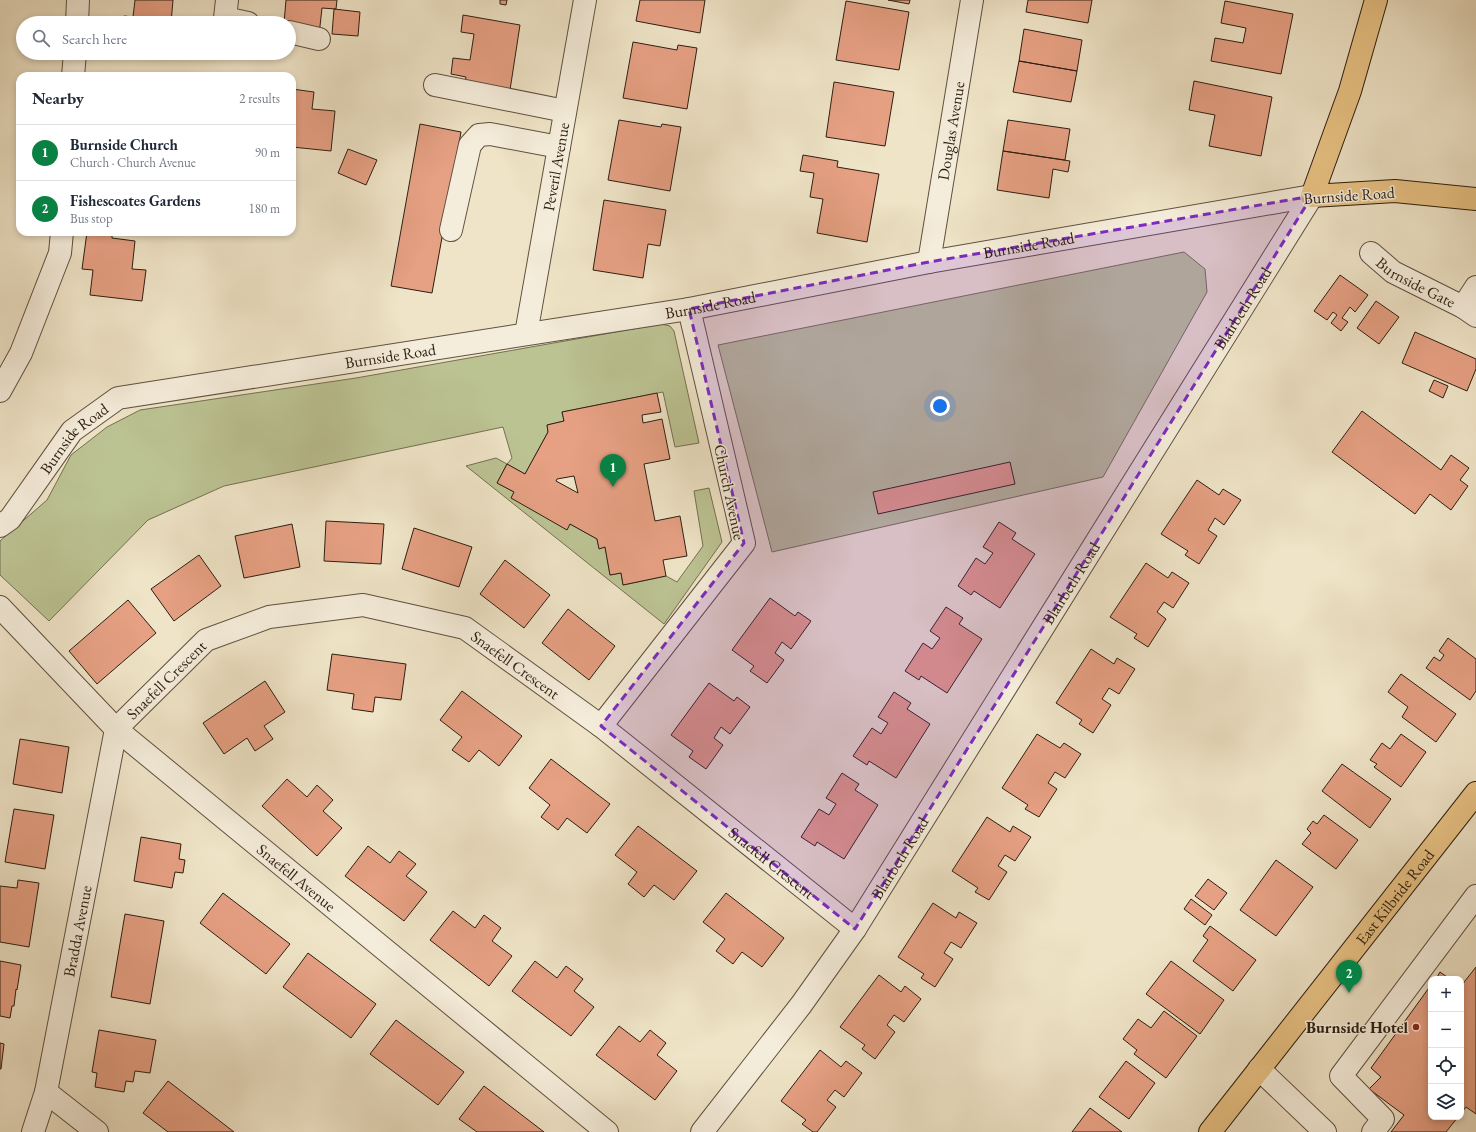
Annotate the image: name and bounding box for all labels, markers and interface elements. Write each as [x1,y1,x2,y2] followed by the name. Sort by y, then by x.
[16,16,296,60] search box
[30,27,52,49] icon: search
[62,29,127,48] text: Search here
[933,80,969,182] street label: Douglas Avenue
[32,87,84,109] text: Nearby
[239,90,280,107] text: 2 results
[538,121,574,213] street label: Peveril Avenue
[70,135,178,154] text: Burnside Church
[42,144,48,161] text: 1
[255,144,280,161] text: 90 m
[70,154,196,171] text: Church · Church Avenue
[1303,182,1396,209] street label: Burnside Road
[70,191,201,210] text: Fishescoates Gardens
[42,200,48,217] text: 2
[249,200,280,217] text: 180 m
[70,210,113,227] text: Bus stop
[982,227,1077,263] street label: Burnside Road
[1372,252,1459,313] street label: Burnside Gate
[1209,262,1277,354] street label: Blairbeth Road
[663,286,758,324] street label: Burnside Road
[343,338,438,374] street label: Burnside Road
[930,396,950,416] your location
[35,398,113,478] street label: Burnside Road
[709,442,750,542] street label: Church Avenue
[600,454,626,487] pin: 1
[1038,537,1105,628] street label: Blairbeth Road
[467,626,564,704] street label: Snaefell Crescent
[122,636,211,724] street label: Snaefell Crescent
[866,812,934,903] street label: Blairbeth Road
[724,822,819,904] street label: Snaefell Crescent
[252,839,340,916] street label: Snaefell Avenue
[1351,844,1439,949] street label: East Kilbride Road
[58,884,97,979] street label: Bradda Avenue
[1336,960,1362,993] pin: 2
[1428,976,1464,1120] map controls
[1428,976,1464,1012] button: +
[1428,1012,1464,1048] button: −
[1306,1017,1408,1038] place label: Burnside Hotel
[1411,1022,1421,1032] marker: Burnside Hotel
[1428,1048,1464,1084] button: locate
[1428,1084,1464,1120] button: layers

